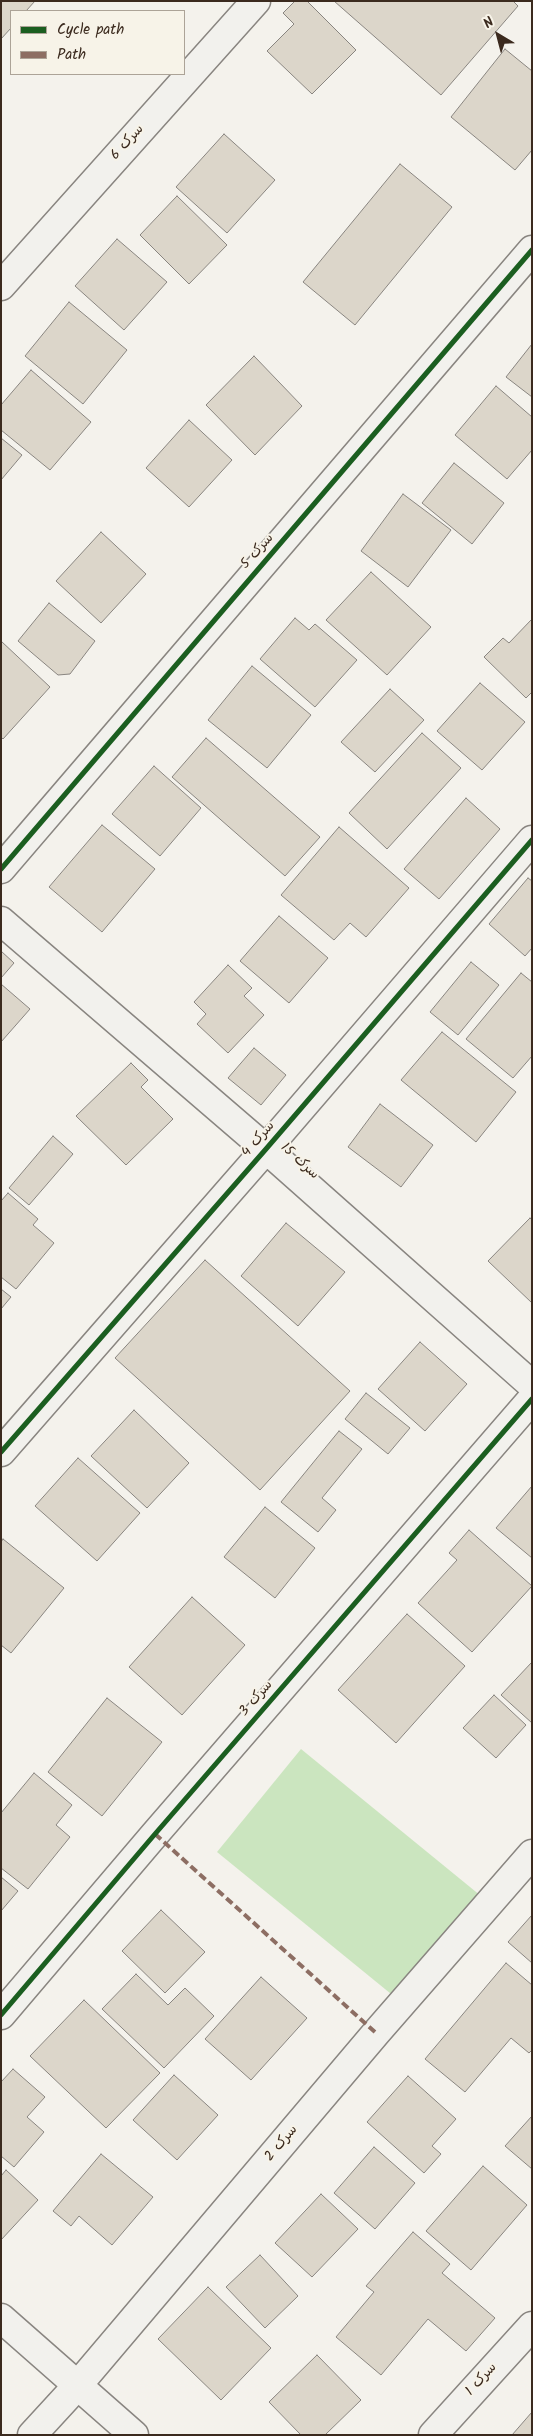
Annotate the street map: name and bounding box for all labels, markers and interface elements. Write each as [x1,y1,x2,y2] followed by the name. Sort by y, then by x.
[10,10,185,75] legend
[473,10,523,60] north arrow
[479,12,499,34] text: N
[57,18,124,42] text: Cycle path
[57,43,86,67] text: Path
[108,122,148,164] street label: سرک 6
[238,531,278,573] street label: سرک 5
[239,1119,279,1161] street label: سرک 4
[276,1140,322,1184] street label: سرک 15
[237,1677,277,1721] street label: سرک 3
[262,2122,302,2166] street label: سرک 2
[463,2360,501,2400] street label: سرک 1

